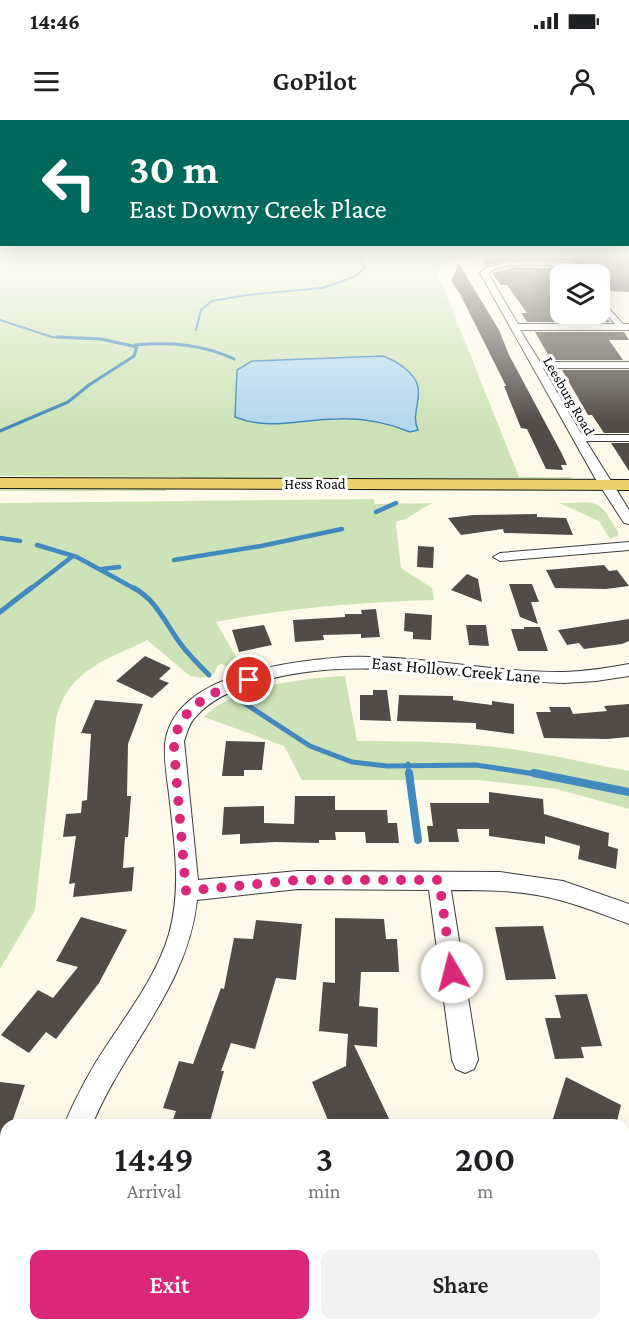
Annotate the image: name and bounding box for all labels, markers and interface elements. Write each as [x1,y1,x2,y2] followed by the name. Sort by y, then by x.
[30,9,80,34] text: 14:46
[30,65,63,98] icon: menu
[566,65,599,98] icon: person
[273,66,356,96] text: GoPilot
[30,144,108,222] icon: left
[129,145,219,192] text: 30 m
[129,194,387,224] text: East Downy Creek Place
[550,264,610,324] map controls
[550,264,610,324] button: layers
[539,354,598,439] street label: Leesburg Road
[284,476,346,492] street label: Hess Road
[371,653,541,687] street label: East Hollow Creek Lane
[223,654,274,705] pin
[232,663,265,696] icon: arrive
[420,940,484,1004] position arrow
[115,1139,194,1179] text: 14:49
[316,1139,333,1179] text: 3
[455,1139,515,1179] text: 200
[127,1180,181,1202] text: Arrival
[308,1180,340,1202] text: min
[477,1180,493,1202] text: m
[30,1250,309,1319] button: Exit
[321,1250,600,1319] button: Share

